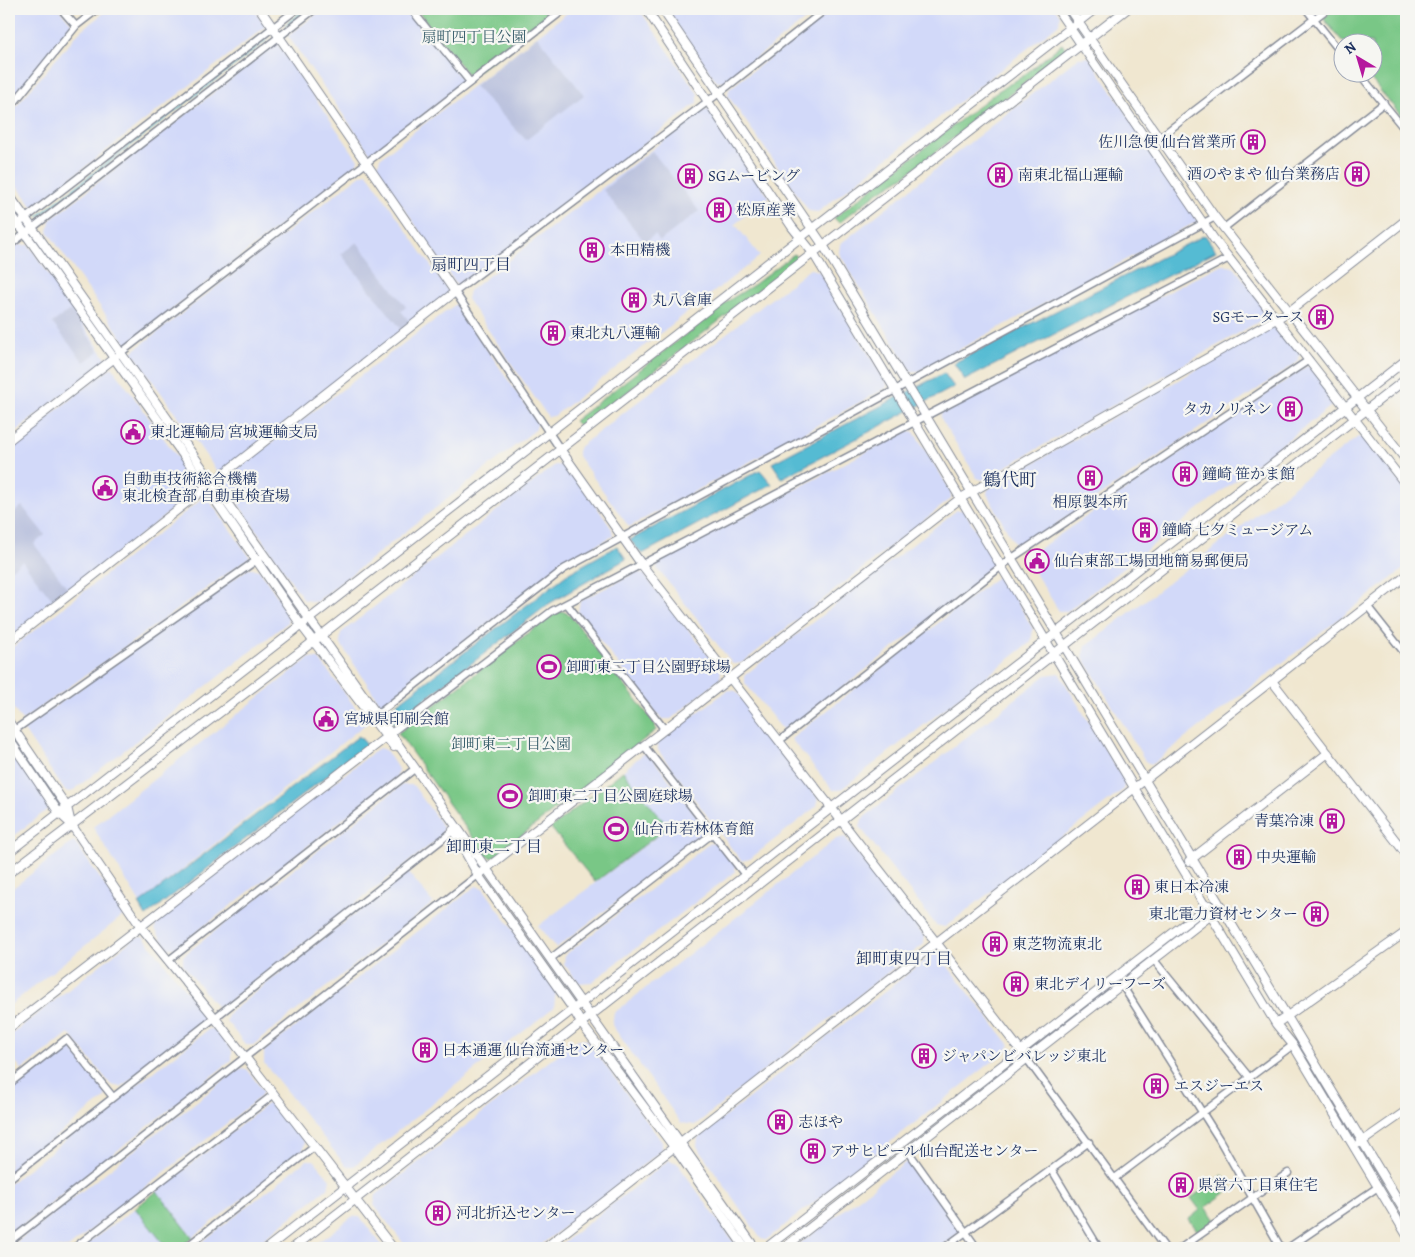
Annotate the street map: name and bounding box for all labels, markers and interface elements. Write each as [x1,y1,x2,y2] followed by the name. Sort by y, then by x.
[421,27,527,47] park label: 扇町四丁目公園
[1332,32,1382,82] north arrow
[1340,38,1360,59] text: N
[1240,129,1266,155] building icon: 佐川急便 仙台営業所
[1098,132,1236,152] place label: 佐川急便 仙台営業所
[1344,161,1370,187] building icon: 酒のやまや 仙台業務店
[987,162,1013,188] building icon: 南東北福山運輸
[677,163,703,189] building icon: SGムービング
[1187,164,1340,184] place label: 酒のやまや 仙台業務店
[1018,165,1123,185] place label: 南東北福山運輸
[708,166,800,186] place label: SGムービング
[706,197,732,223] building icon: 松原産業
[736,200,796,220] place label: 松原産業
[579,237,605,263] building icon: 本田精機
[610,240,670,260] place label: 本田精機
[431,254,511,276] district label: 扇町四丁目
[621,287,647,313] building icon: 丸八倉庫
[652,290,712,310] place label: 丸八倉庫
[1308,304,1334,330] building icon: SGモータース
[1212,307,1304,327] place label: SGモータース
[540,320,566,346] building icon: 東北丸八運輸
[570,323,660,343] place label: 東北丸八運輸
[1277,396,1303,422] building icon: タカノリネン
[1183,399,1272,419] place label: タカノリネン
[120,419,146,445] public building icon: 東北運輸局 宮城運輸支局
[150,422,318,442] place label: 東北運輸局 宮城運輸支局
[1172,461,1198,487] building icon: 鐘崎 笹かま館
[1202,464,1295,484] place label: 鐘崎 笹かま館
[1077,465,1103,491] building icon: 相原製本所
[983,468,1037,492] district label: 鶴代町
[122,469,290,506] place label: 自動車技術総合機構 東北検査部 自動車検査場
[92,475,118,501] public building icon: 自動車技術総合機構 東北検査部 自動車検査場
[1052,492,1128,512] place label: 相原製本所
[1132,517,1158,543] building icon: 鐘崎 七夕ミュージアム
[1162,520,1313,540] place label: 鐘崎 七夕ミュージアム
[1024,548,1050,574] public building icon: 仙台東部工場団地簡易郵便局
[1054,551,1249,571] place label: 仙台東部工場団地簡易郵便局
[536,654,562,680] sports icon: 卸町東二丁目公園野球場
[566,657,731,677] place label: 卸町東二丁目公園野球場
[313,706,339,732] public building icon: 宮城県印刷会館
[344,709,449,729] place label: 宮城県印刷会館
[451,734,571,754] park label: 卸町東二丁目公園
[497,783,523,809] sports icon: 卸町東二丁目公園庭球場
[528,786,693,806] place label: 卸町東二丁目公園庭球場
[1319,808,1345,834] building icon: 青葉冷凍
[1254,811,1314,831] place label: 青葉冷凍
[603,816,629,842] sports icon: 仙台市若林体育館
[634,819,754,839] place label: 仙台市若林体育館
[446,836,542,858] district label: 卸町東二丁目
[1226,844,1252,870] building icon: 中央運輸
[1256,847,1316,867] place label: 中央運輸
[1124,874,1150,900] building icon: 東日本冷凍
[1154,877,1229,897] place label: 東日本冷凍
[1303,901,1329,927] building icon: 東北電力資材センター
[1149,904,1298,924] place label: 東北電力資材センター
[982,931,1008,957] building icon: 東芝物流東北
[1012,934,1102,954] place label: 東芝物流東北
[856,948,952,970] district label: 卸町東四丁目
[1003,971,1029,997] building icon: 東北デイリーフーズ
[1034,974,1166,994] place label: 東北デイリーフーズ
[412,1037,438,1063] building icon: 日本通運 仙台流通センター
[442,1040,624,1060] place label: 日本通運 仙台流通センター
[911,1043,937,1069] building icon: ジャパンビバレッジ東北
[942,1046,1107,1066] place label: ジャパンビバレッジ東北
[1143,1073,1169,1099] building icon: エスジーエス
[1174,1076,1264,1096] place label: エスジーエス
[767,1109,793,1135] building icon: 志ほや
[798,1112,843,1132] place label: 志ほや
[800,1138,826,1164] building icon: アサヒビール仙台配送センター
[830,1141,1039,1161] place label: アサヒビール仙台配送センター
[1168,1172,1194,1198] building icon: 県営六丁目東住宅
[1198,1175,1318,1195] place label: 県営六丁目東住宅
[425,1200,451,1226] building icon: 河北折込センター
[456,1203,575,1223] place label: 河北折込センター

